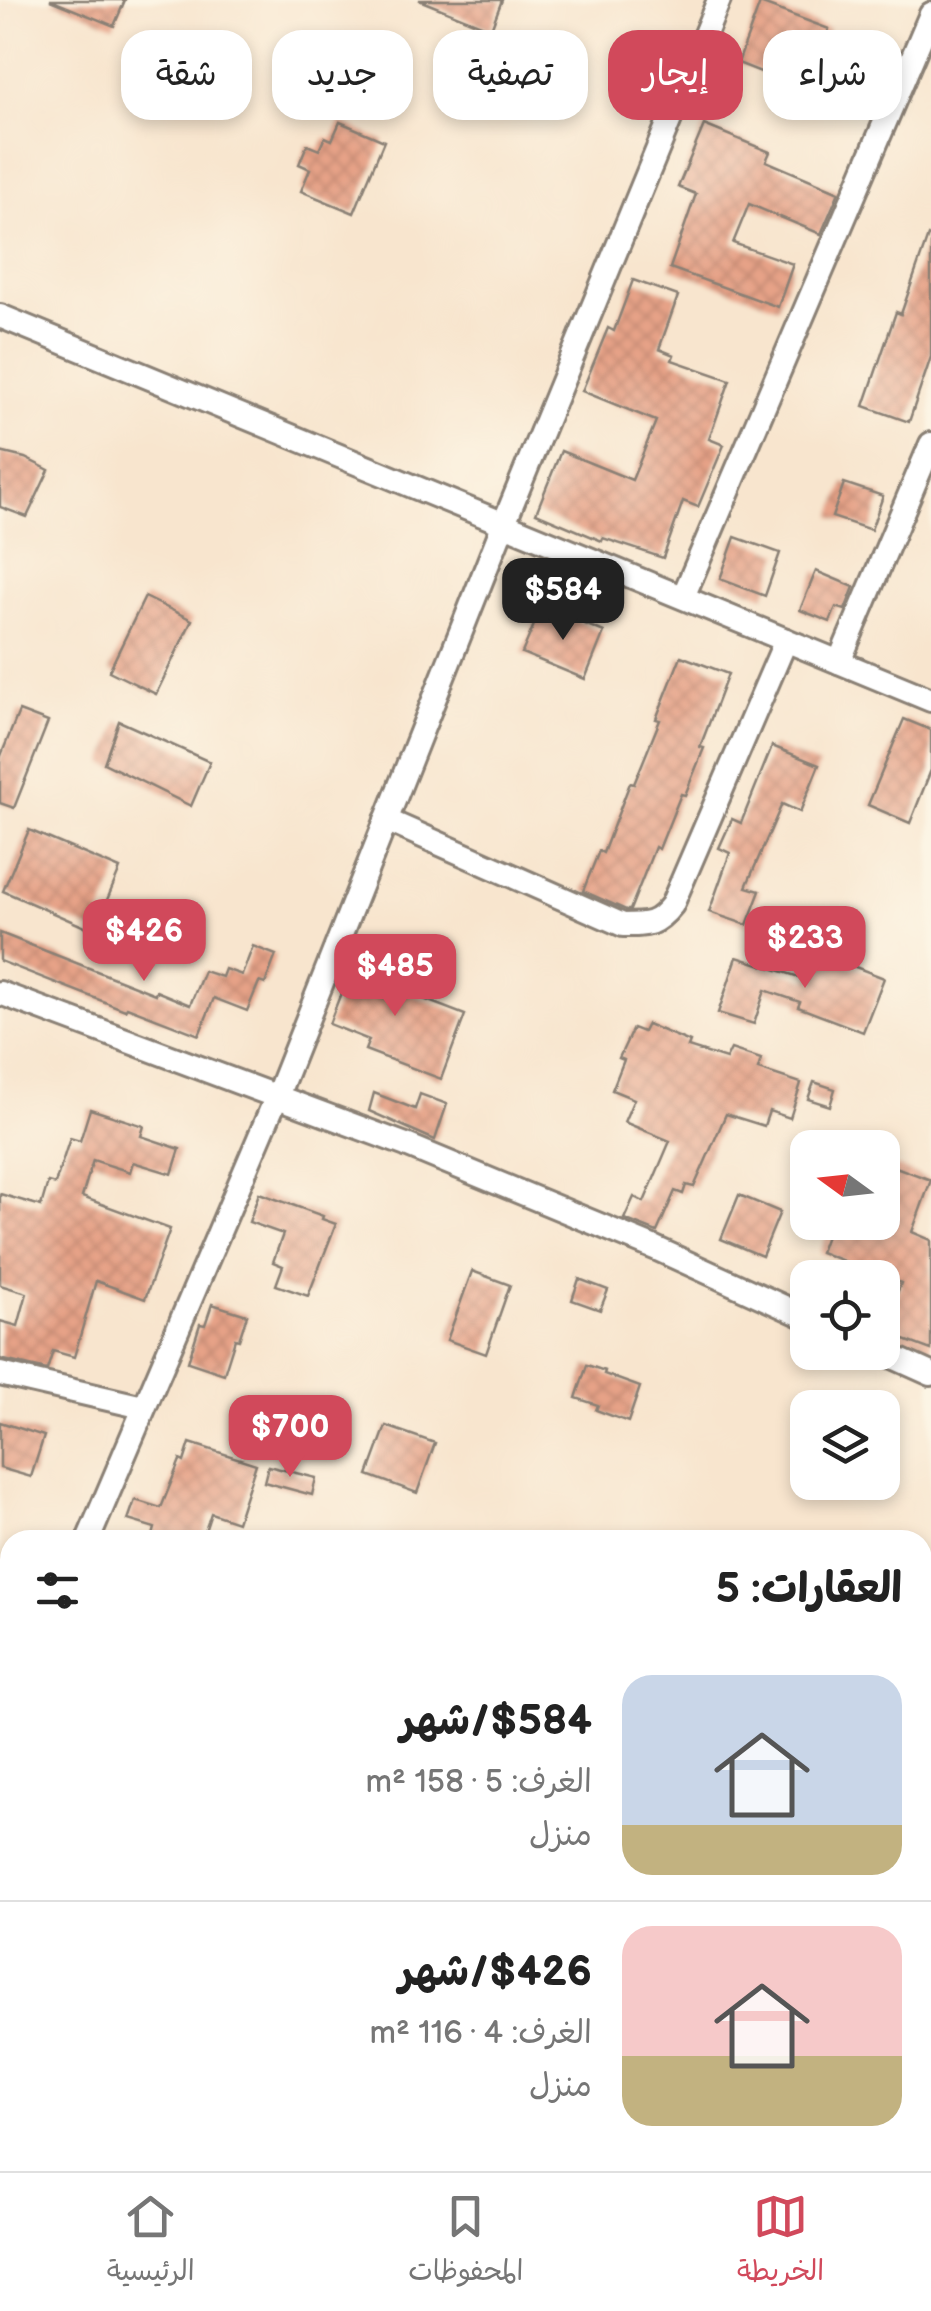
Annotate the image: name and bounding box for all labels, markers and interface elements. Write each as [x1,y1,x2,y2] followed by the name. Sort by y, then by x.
[121,30,252,120] chip: شقة
[272,30,413,120] chip: جديد
[433,30,588,120] chip: تصفية
[608,30,743,120] chip: إيجار
[763,30,902,120] chip: شراء
[504,558,622,643] pin: $584
[524,571,602,610] text: $584
[85,899,203,984] pin: $426
[746,906,864,991] pin: $233
[105,912,183,951] text: $426
[767,919,843,958] text: $233
[336,934,454,1019] pin: $485
[356,947,434,986] text: $485
[790,1130,900,1240] north arrow
[790,1130,900,1500] map controls
[790,1260,900,1370] button: locate
[790,1390,900,1500] button: layers
[231,1395,349,1480] pin: $700
[251,1408,329,1447] text: $700
[30,1563,85,1618] icon: filters
[716,1564,902,1615] text: العقارات: 5
[400,1696,592,1747] text: $584/شهر
[702,1715,822,1835] icon: home
[366,1763,592,1802] text: الغرف: 5 · 158 m²
[529,1816,592,1855] text: منزل
[399,1947,592,1998] text: $426/شهر
[702,1966,822,2086] icon: home
[369,2014,592,2053] text: الغرف: 4 · 116 m²
[529,2067,592,2106] text: منزل
[107,2189,195,2295] tab: الرئيسية
[408,2189,523,2295] tab: المحفوظات
[737,2189,824,2295] tab: الخريطة

